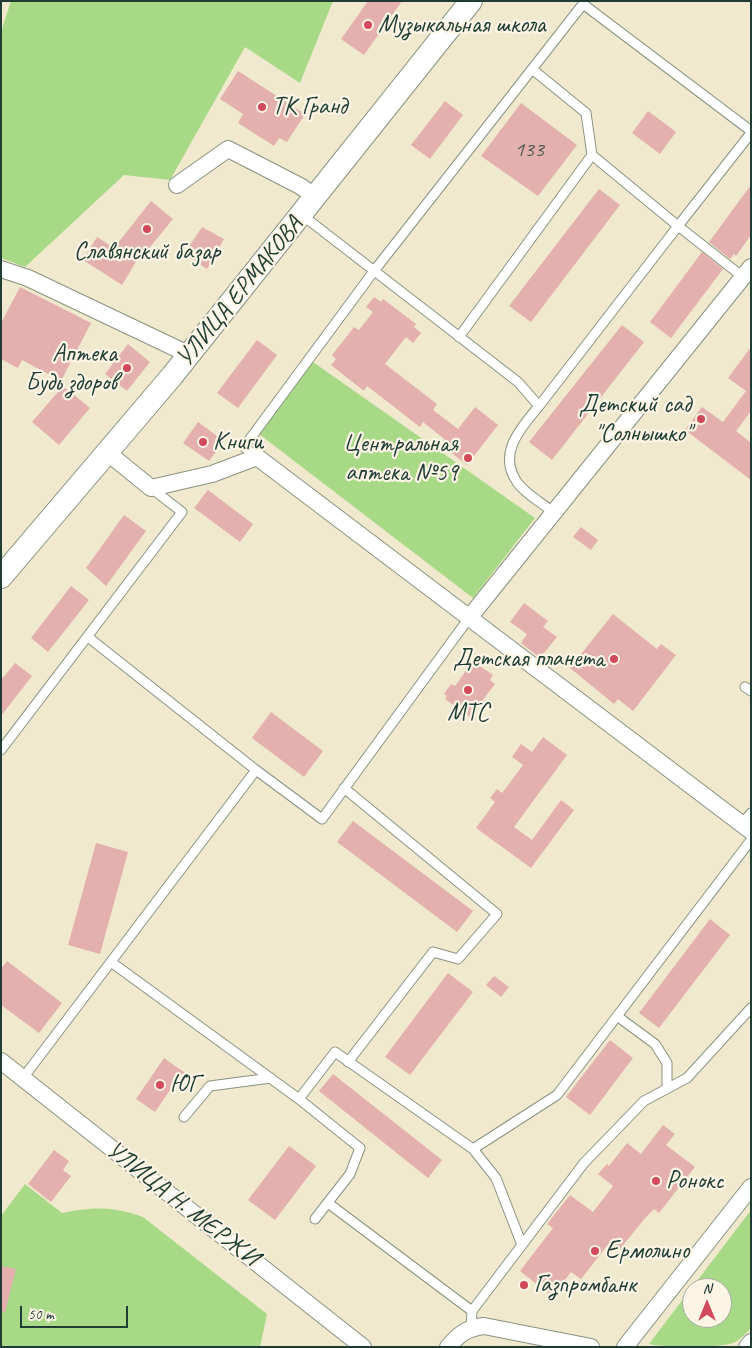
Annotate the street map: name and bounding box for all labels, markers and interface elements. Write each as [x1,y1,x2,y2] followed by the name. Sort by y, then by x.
[378,10,546,40] place label: Музыкальная школа
[362,19,374,31] marker: Музыкальная школа
[272,92,347,122] place label: ТК Гранд
[256,101,268,113] marker: ТК Гранд
[514,137,544,163] house number: 133
[170,211,310,373] street label: УЛИЦА ЕРМАКОВА
[141,223,153,235] marker: Славянский базар
[74,237,220,267] place label: Славянский базар
[25,339,117,398] place label: Аптека Будь здоров
[121,362,133,374] marker: Аптека Будь здоров
[579,390,691,449] place label: Детский сад "Солнышко"
[695,413,707,425] marker: Детский сад "Солнышко"
[213,427,263,457] place label: Книги
[343,429,458,488] place label: Центральная аптека №59
[197,436,209,448] marker: Книги
[462,452,474,464] marker: Центральная аптека №59
[453,644,604,674] place label: Детская планета
[608,653,620,665] marker: Детская планета
[462,684,474,696] marker: МТС
[447,698,489,728] place label: МТС
[170,1070,199,1100] place label: ЮГ
[154,1079,166,1091] marker: ЮГ
[100,1135,264,1273] street label: УЛИЦА Н. МЕРЖИ
[666,1166,723,1196] place label: Ронокс
[650,1175,662,1187] marker: Ронокс
[605,1236,689,1266] place label: Ермолино
[589,1245,601,1257] marker: Ермолино
[534,1270,636,1300] place label: Газпромбанк
[682,1278,732,1328] north arrow
[518,1279,530,1291] marker: Газпромбанк
[703,1280,711,1297] text: N
[22,1296,130,1328] scale bar
[28,1305,54,1324] text: 50 m

